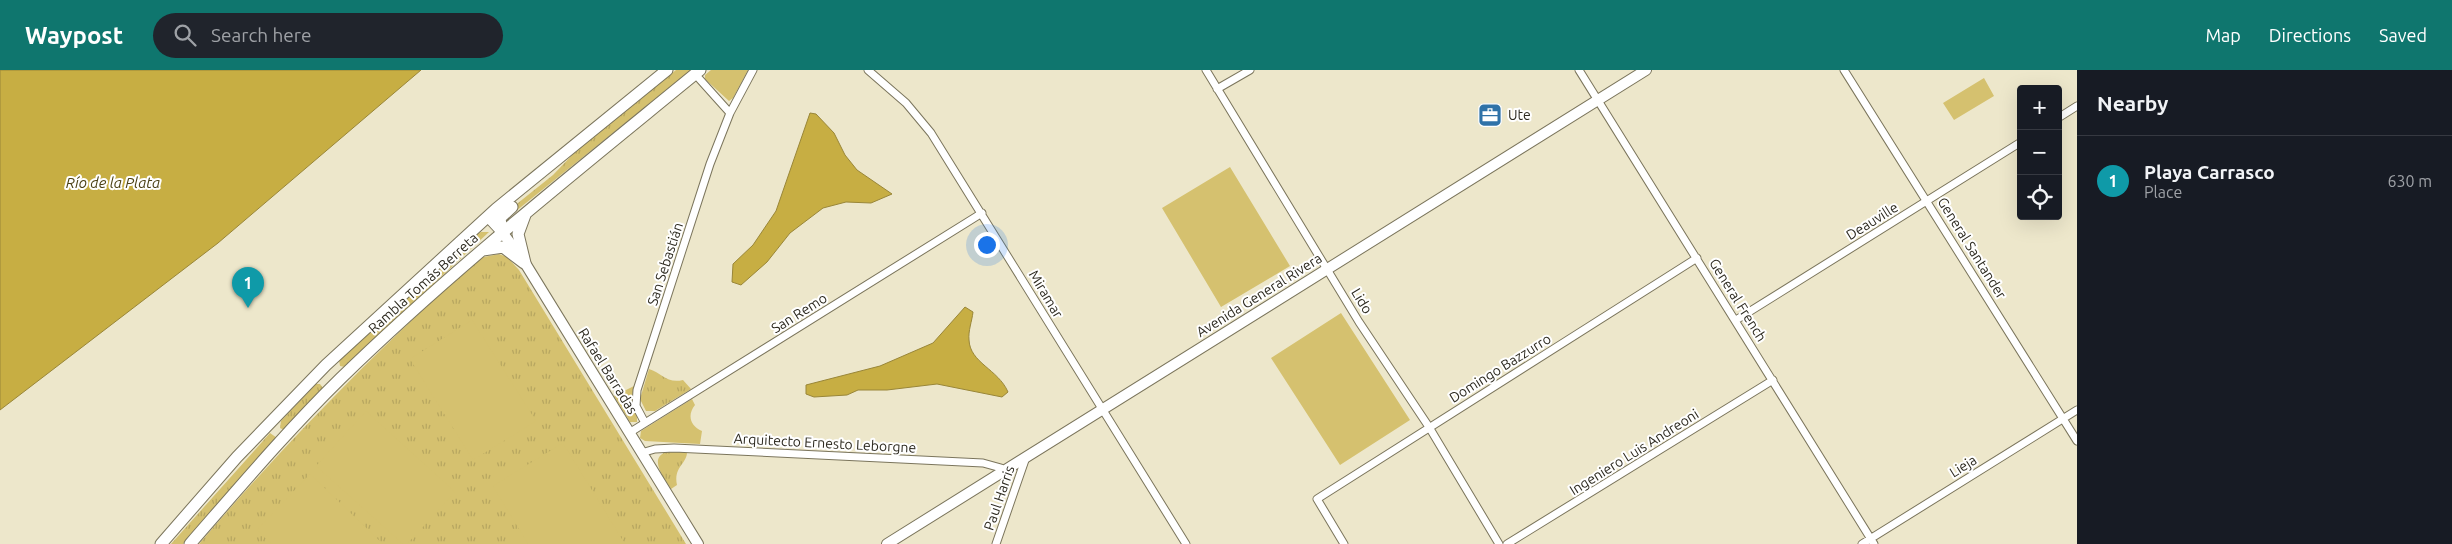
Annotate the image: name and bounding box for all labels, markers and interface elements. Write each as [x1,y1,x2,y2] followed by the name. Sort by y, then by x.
[153,13,503,58] search box
[171,21,199,49] icon: search
[25,22,123,49] text: Waypost
[211,24,311,46] text: Search here
[2205,25,2241,45] text: Map
[2269,25,2351,45] text: Directions
[2379,25,2427,45] text: Saved
[2017,85,2062,220] map controls
[2017,85,2062,130] button: +
[2097,91,2168,115] text: Nearby
[1477,102,1503,128] office icon: Ute
[1508,107,1531,123] place label: Ute
[2017,130,2062,175] button: −
[2144,161,2275,183] text: Playa Carrasco
[2108,172,2118,190] text: 1
[2387,172,2432,190] text: 630 m
[66,174,160,191] water label: Río de la Plata
[2017,175,2062,220] button: locate
[2144,183,2182,201] text: Place
[1934,194,2010,302] street label: General Santander
[1843,199,1901,243] street label: Deauville
[644,220,686,308] street label: San Sebastián
[365,230,481,336] street label: Rambla Tomás Berreta
[974,232,1000,258] your location
[1193,250,1325,340] street label: Avenida General Rivera
[1706,256,1770,344] street label: General French
[232,267,264,308] pin: 1
[1026,267,1067,321] street label: Miramar
[1348,285,1376,317] street label: Lido
[768,290,830,336] street label: San Remo
[575,325,641,417] street label: Rafael Barradas
[1446,330,1554,406] street label: Domingo Bazzurro
[1567,406,1701,498] street label: Ingeniero Luis Andreoni
[733,430,917,456] street label: Arquitecto Ernesto Leborgne
[1947,452,1979,480] street label: Lieja
[980,464,1018,532] street label: Paul Harris

